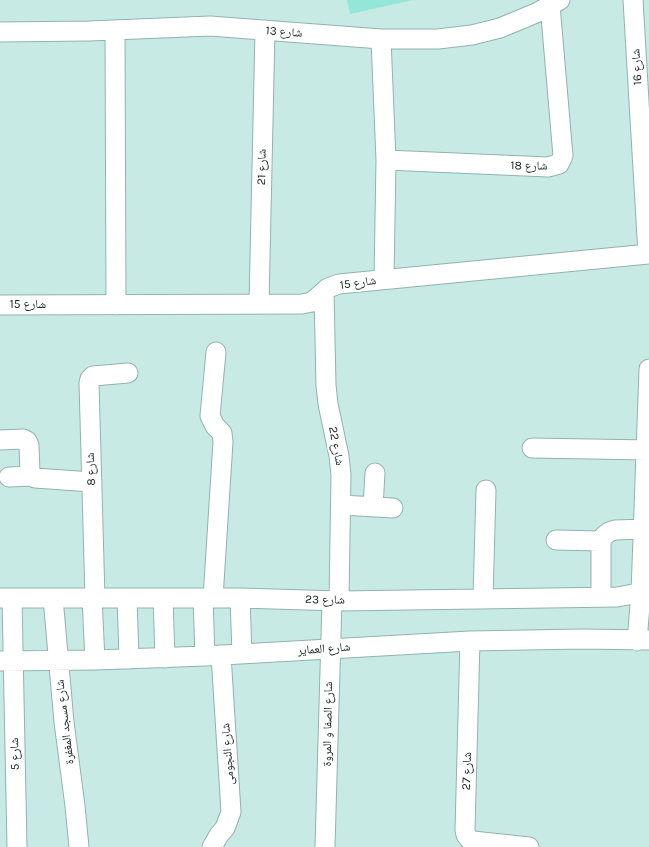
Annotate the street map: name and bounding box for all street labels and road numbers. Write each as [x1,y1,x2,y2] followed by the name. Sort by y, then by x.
[265,24,303,40] street label: شارع 13
[629,48,645,86] street label: شارع 16
[254,149,270,185] street label: شارع 21
[510,158,548,174] street label: شارع 18
[339,273,377,293] street label: شارع 15
[10,298,46,312] street label: شارع 15
[325,425,347,467] street label: شارع 22
[83,452,99,486] street label: شارع 8
[305,592,345,608] street label: شارع 23
[297,640,351,658] street label: شارع العماير
[53,679,77,765] street label: شارع مسجد المغفرة
[320,681,336,767] street label: شارع الصفا و المروة
[219,723,237,785] street label: شارع النجومى
[8,738,22,770] street label: شارع 5
[459,752,475,790] street label: شارع 27

